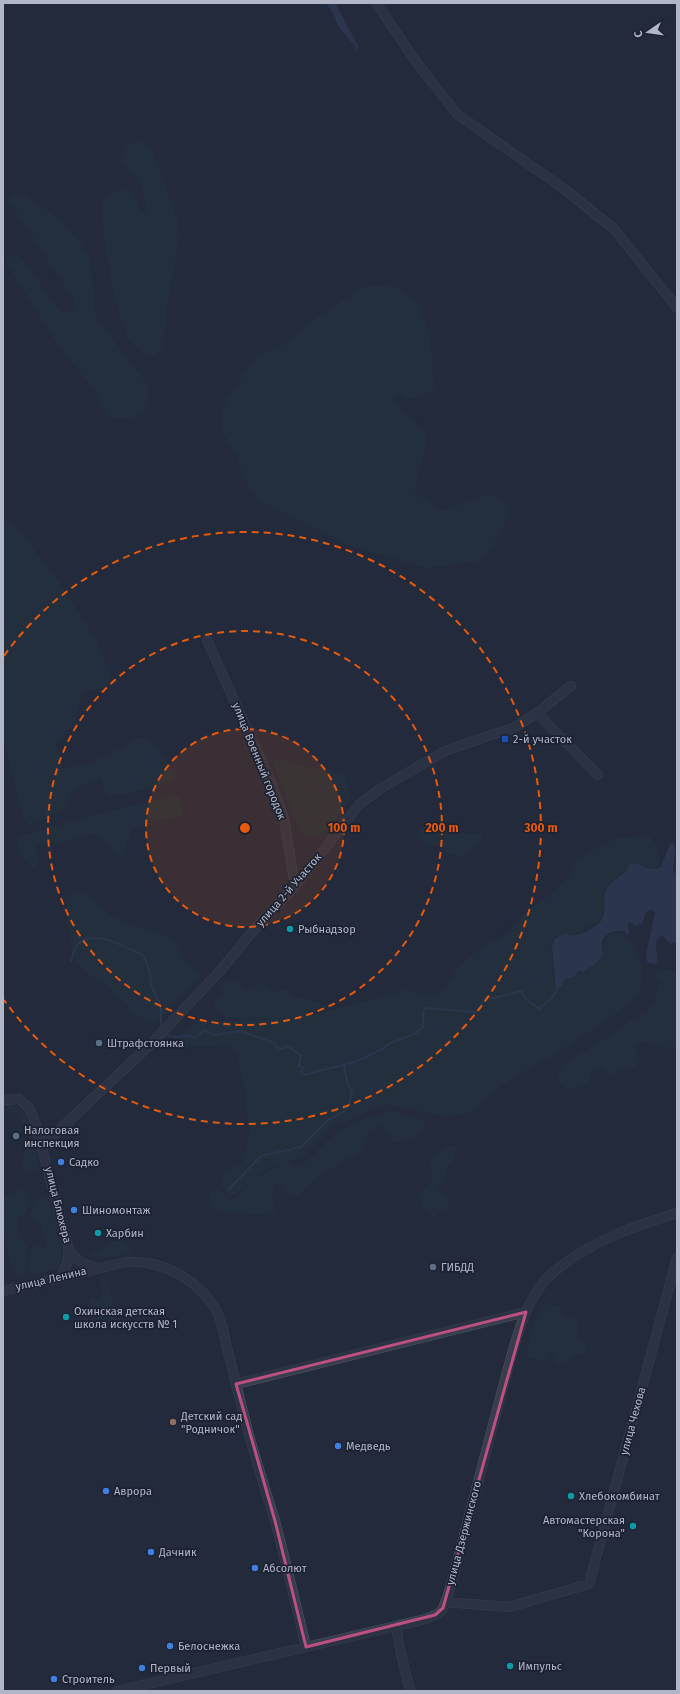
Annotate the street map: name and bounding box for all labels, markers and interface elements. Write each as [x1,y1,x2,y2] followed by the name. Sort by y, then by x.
[628,12,668,52] north arrow
[632,29,646,39] text: С
[230,700,289,822] street label: улица Военный городок
[513,733,572,746] place label: 2-й участок
[500,734,510,744] marker: 2-й участок
[238,821,252,835] centre of rings
[328,821,360,835] text: 100 m
[425,821,459,835] text: 200 m
[523,821,558,835] text: 300 m
[254,851,325,929] street label: улица 2-й Участок
[298,923,356,936] place label: Рыбнадзор
[285,924,295,934] marker: Рыбнадзор
[107,1037,184,1050] place label: Штрафстоянка
[94,1038,104,1048] marker: Штрафстоянка
[24,1124,80,1150] place label: Налоговая инспекция
[11,1131,21,1141] marker: Налоговая инспекция
[69,1156,99,1169] place label: Садко
[56,1157,66,1167] marker: Садко
[42,1165,74,1245] street label: улица Блюхера
[82,1204,151,1217] place label: Шиномонтаж
[69,1205,79,1215] marker: Шиномонтаж
[106,1227,144,1240] place label: Харбин
[93,1228,103,1238] marker: Харбин
[441,1261,474,1274] place label: ГИБДД
[428,1262,438,1272] marker: ГИБДД
[14,1265,88,1293] street label: улица Ленина
[74,1305,177,1331] place label: Охинская детская школа искусств № 1
[61,1312,71,1322] marker: Охинская детская школа искусств № 1
[618,1386,648,1456] street label: улица Чехова
[180,1410,242,1436] place label: Детский сад "Родничок"
[168,1417,178,1427] marker: Детский сад "Родничок"
[346,1440,391,1453] place label: Медведь
[333,1441,343,1451] marker: Медведь
[444,1479,484,1587] street label: улица Дзержинского
[114,1485,152,1498] place label: Аврора
[101,1486,111,1496] marker: Аврора
[579,1490,660,1503] place label: Хлебокомбинат
[566,1491,576,1501] marker: Хлебокомбинат
[543,1514,625,1540] place label: Автомастерская "Корона"
[628,1521,638,1531] marker: Автомастерская "Корона"
[158,1546,197,1559] place label: Дачник
[146,1547,156,1557] marker: Дачник
[263,1562,307,1575] place label: Абсолют
[250,1563,260,1573] marker: Абсолют
[178,1640,240,1653] place label: Белоснежка
[165,1641,175,1651] marker: Белоснежка
[518,1660,562,1673] place label: Импульс
[505,1661,515,1671] marker: Импульс
[150,1662,191,1675] place label: Первый
[137,1663,147,1673] marker: Первый
[62,1673,115,1686] place label: Строитель
[49,1674,59,1684] marker: Строитель

